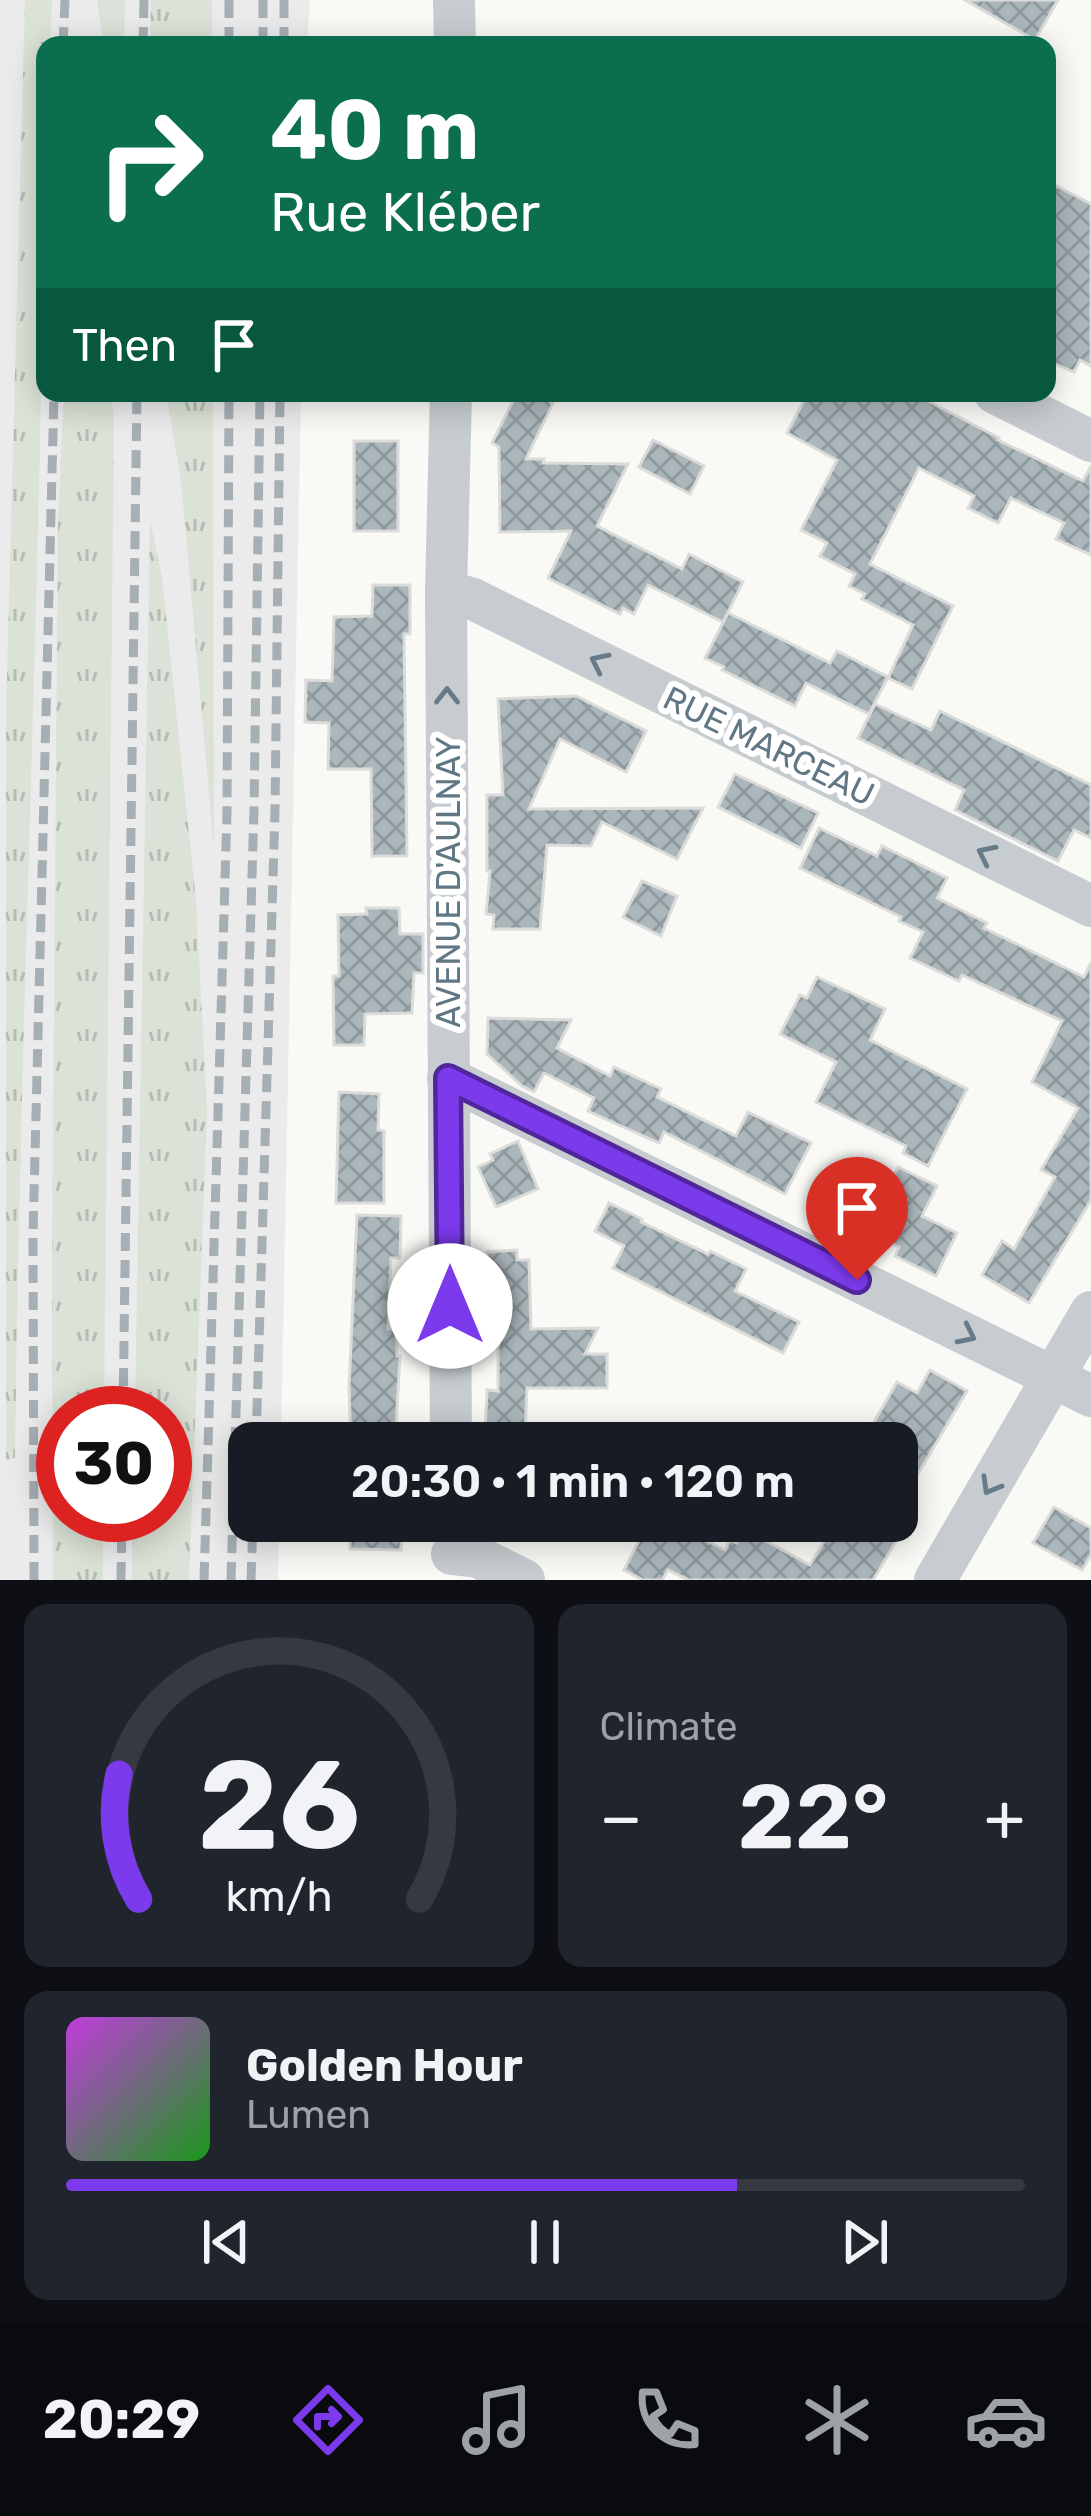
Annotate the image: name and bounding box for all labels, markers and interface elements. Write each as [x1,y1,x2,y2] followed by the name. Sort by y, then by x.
[270,80,479,180] text: 40 m
[72,84,228,240] icon: right
[270,181,540,245] text: Rue Kléber
[201,312,267,378] icon: arrive
[72,319,177,372] text: Then
[590,653,611,676] one-way arrow
[657,678,881,814] street label: RUE MARCEAU
[434,686,460,704] one-way arrow
[429,736,468,1028] street label: AVENUE D'AULNAY
[977,844,998,868] one-way arrow
[806,1157,908,1280] pin
[824,1175,890,1241] icon: arrive
[387,1243,513,1369] position arrow
[955,1321,977,1344] one-way arrow
[36,1386,192,1542] speed limit sign: 30
[351,1455,795,1508] text: 20:30 · 1 min · 120 m
[982,1473,1005,1495] one-way arrow
[600,1704,738,1750] text: Climate
[198,1731,360,1879] text: 26
[738,1764,888,1871] text: 22°
[600,1778,642,1857] text: −
[984,1778,1025,1857] text: +
[225,1870,332,1921] text: km/h
[246,2039,523,2092] text: Golden Hour
[246,2092,371,2138] text: Lumen
[193,2209,259,2275] icon: previous
[512,2209,578,2275] icon: pause
[832,2209,898,2275] icon: next
[286,2378,370,2462] icon: directions
[455,2378,539,2462] icon: music
[625,2378,709,2462] icon: phone
[795,2378,879,2462] icon: climate
[964,2378,1048,2462] icon: car
[43,2388,200,2452] text: 20:29

